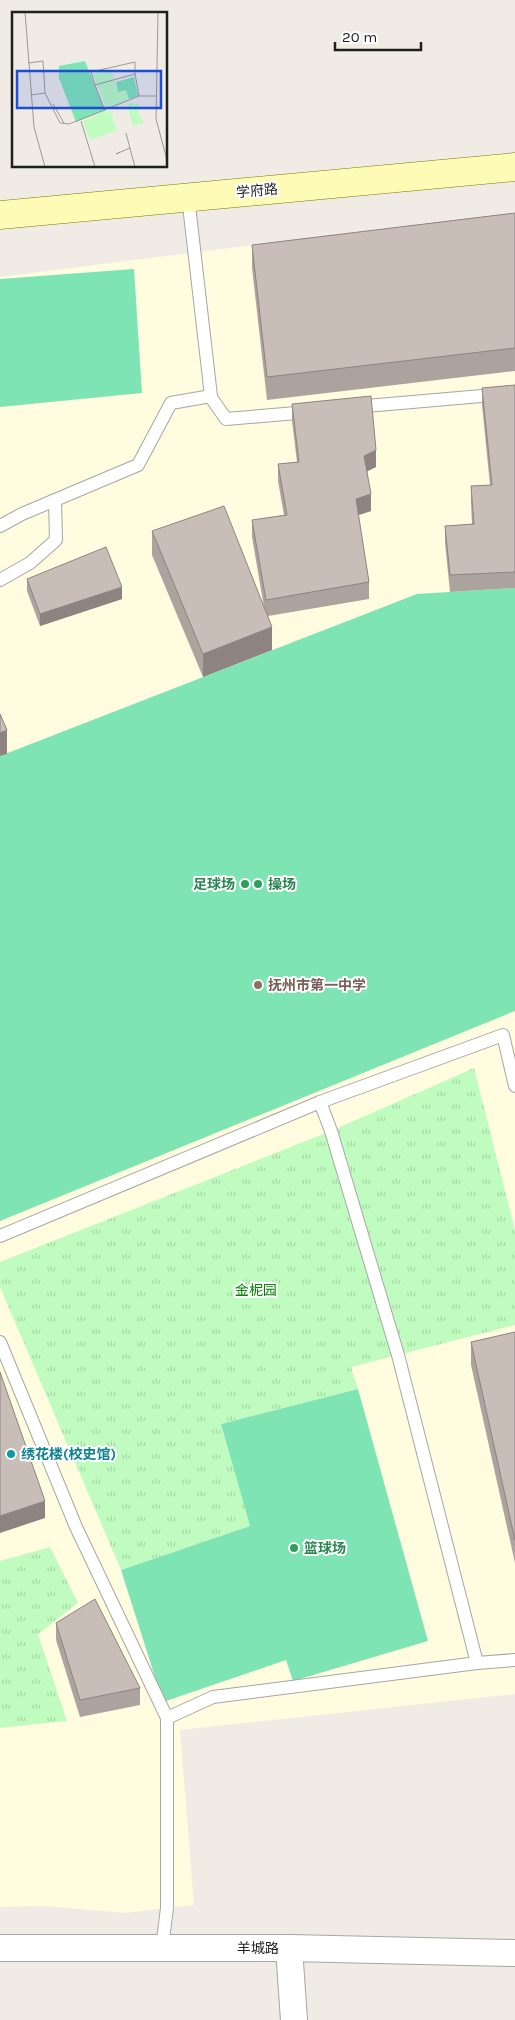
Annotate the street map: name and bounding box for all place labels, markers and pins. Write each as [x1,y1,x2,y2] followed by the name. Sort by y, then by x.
[193,876,235,893] place label: 足球场
[268,876,296,893] place label: 操场
[239,878,251,890] marker: 足球场
[252,878,264,890] marker: 操场
[268,977,366,994] place label: 抚州市第一中学
[252,979,264,991] marker: 抚州市第一中学
[21,1446,116,1463] place label: 绣花楼(校史馆)
[5,1448,17,1460] marker: 绣花楼(校史馆)
[304,1540,346,1557] place label: 篮球场
[288,1542,300,1554] marker: 篮球场

